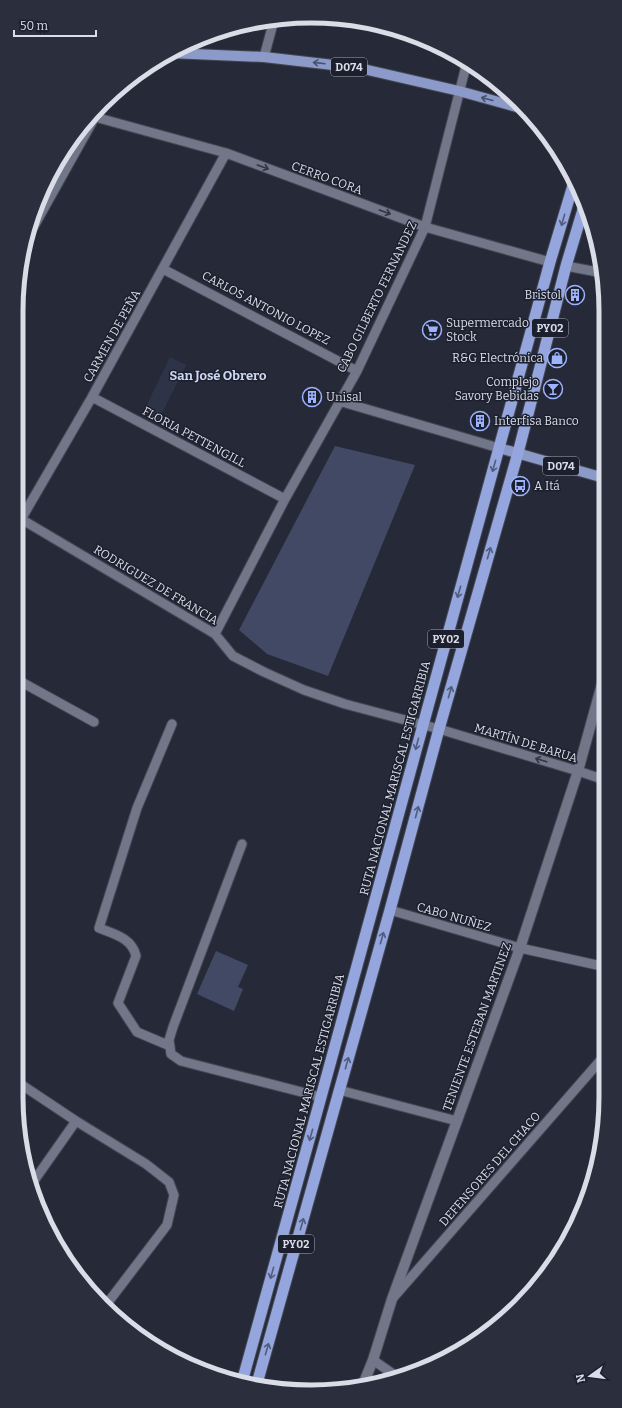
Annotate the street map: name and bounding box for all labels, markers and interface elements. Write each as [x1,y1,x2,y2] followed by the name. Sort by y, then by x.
[14,12,96,38] scale bar
[20,19,49,33] text: 50 m
[331,58,367,76] road number: D074
[313,60,326,67] one-way arrow
[480,95,493,102] one-way arrow
[289,159,365,198] street label: CERRO CORA
[257,163,269,171] one-way arrow
[378,208,390,216] one-way arrow
[559,213,566,226] one-way arrow
[334,219,420,375] street label: CABO GILBERTO FERNANDEZ
[200,268,332,348] street label: CARLOS ANTONIO LOPEZ
[564,284,586,306] building icon: Bristol
[80,286,144,385] street label: CARMEN DE PEÑA
[525,288,562,302] place label: Bristol
[446,316,529,344] place label: Supermercado Stock
[421,319,443,341] supermarket icon: Supermercado Stock
[532,319,568,337] road number: PY02
[546,347,568,369] shop icon: R&G Electrónica
[452,351,543,365] place label: R&G Electrónica
[170,368,267,383] district label: San José Obrero
[455,375,539,403] place label: Complejo Savory Bebidas
[542,378,564,400] bar icon: Complejo Savory Bebidas
[301,386,323,408] building icon: Unisal
[326,390,362,404] place label: Unisal
[140,404,248,470] street label: FLORIA PETTENGILL
[469,410,491,432] building icon: Interfisa Banco
[494,414,579,428] place label: Interfisa Banco
[543,457,579,475] road number: D074
[490,460,497,473] one-way arrow
[509,475,531,497] bus stop icon: A Itá
[534,479,560,493] place label: A Itá
[91,542,221,628] street label: RODRIGUEZ DE FRANCIA
[486,547,494,560] one-way arrow
[455,585,463,598] one-way arrow
[428,630,464,648] road number: PY02
[357,659,433,897] street label: RUTA NACIONAL MARISCAL ESTIGARRIBIA
[447,686,454,699] one-way arrow
[473,720,580,766] street label: MARTÍN DE BARUA
[413,737,420,750] one-way arrow
[534,756,547,763] one-way arrow
[413,806,421,819] one-way arrow
[415,899,493,934] street label: CABO NUÑEZ
[379,932,386,945] one-way arrow
[440,941,514,1113] street label: TENIENTE ESTEBAN MARTINEZ
[271,972,347,1210] street label: RUTA NACIONAL MARISCAL ESTIGARRIBIA
[344,1057,351,1070] one-way arrow
[437,1109,544,1229] street label: DEFENSORES DEL CHACO
[307,1128,314,1141] one-way arrow
[299,1218,306,1231] one-way arrow
[278,1235,314,1253] road number: PY02
[268,1266,275,1279] one-way arrow
[264,1343,271,1356] one-way arrow
[570,1356,610,1396] north arrow
[573,1372,588,1384] text: N

